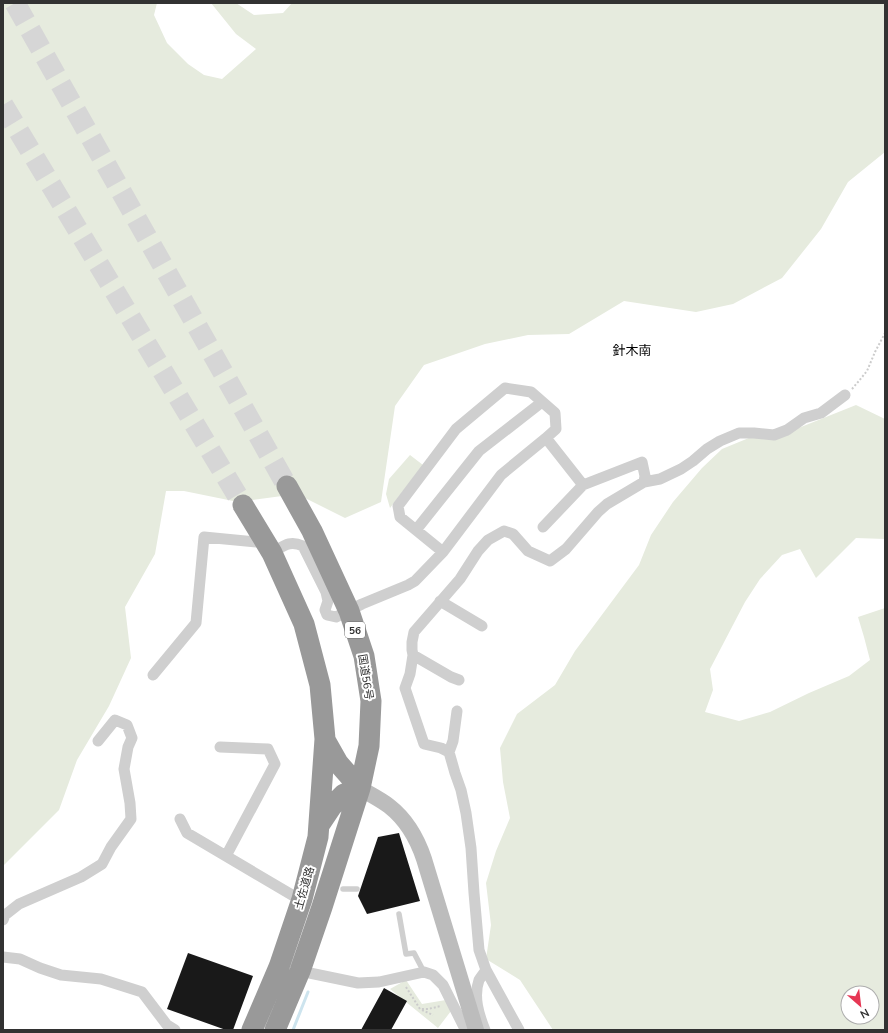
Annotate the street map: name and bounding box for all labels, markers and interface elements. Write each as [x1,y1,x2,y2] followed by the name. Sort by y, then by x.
[612,342,652,360] district label: 針木南
[345,622,365,638] road number: 56
[354,653,377,701] street label: 国道56号
[291,865,318,911] street label: 土佐道路
[840,985,880,1025] north arrow
[857,1005,872,1022] text: N

